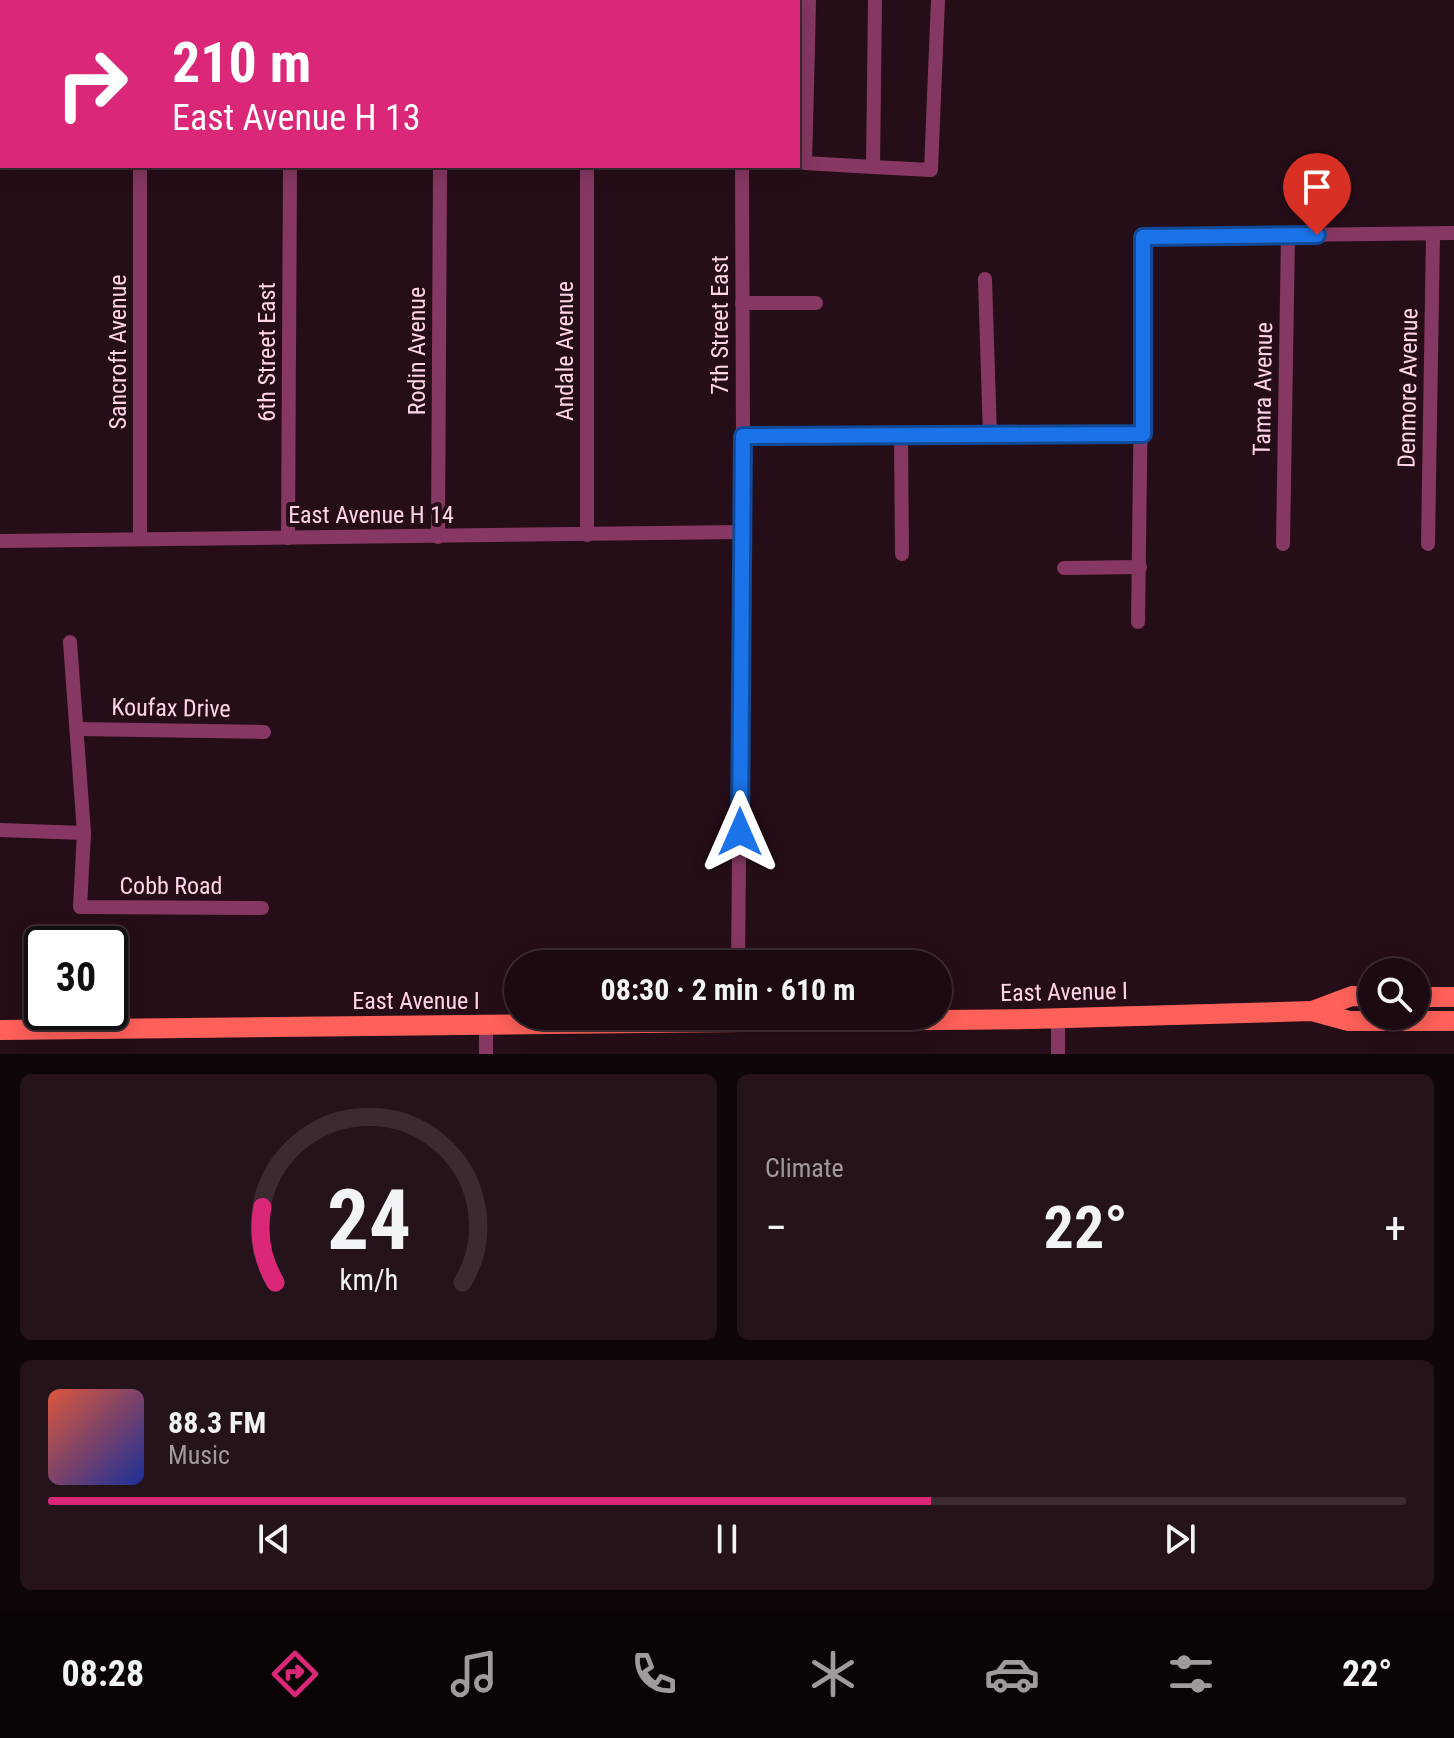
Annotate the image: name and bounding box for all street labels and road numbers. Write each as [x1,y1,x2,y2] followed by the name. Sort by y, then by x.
[706,255,734,395] street label: 7th Street East
[104,274,132,430] street label: Sancroft Avenue
[551,281,579,421] street label: Andale Avenue
[253,282,281,422] street label: 6th Street East
[403,287,431,415] street label: Rodin Avenue
[1393,308,1423,468] street label: Denmore Avenue
[1248,322,1278,456] street label: Tamra Avenue
[288,501,454,529] street label: East Avenue H 14
[111,693,231,723] street label: Koufax Drive
[119,872,223,900] street label: Cobb Road
[1000,977,1128,1007] street label: East Avenue I
[352,987,480,1015] street label: East Avenue I

